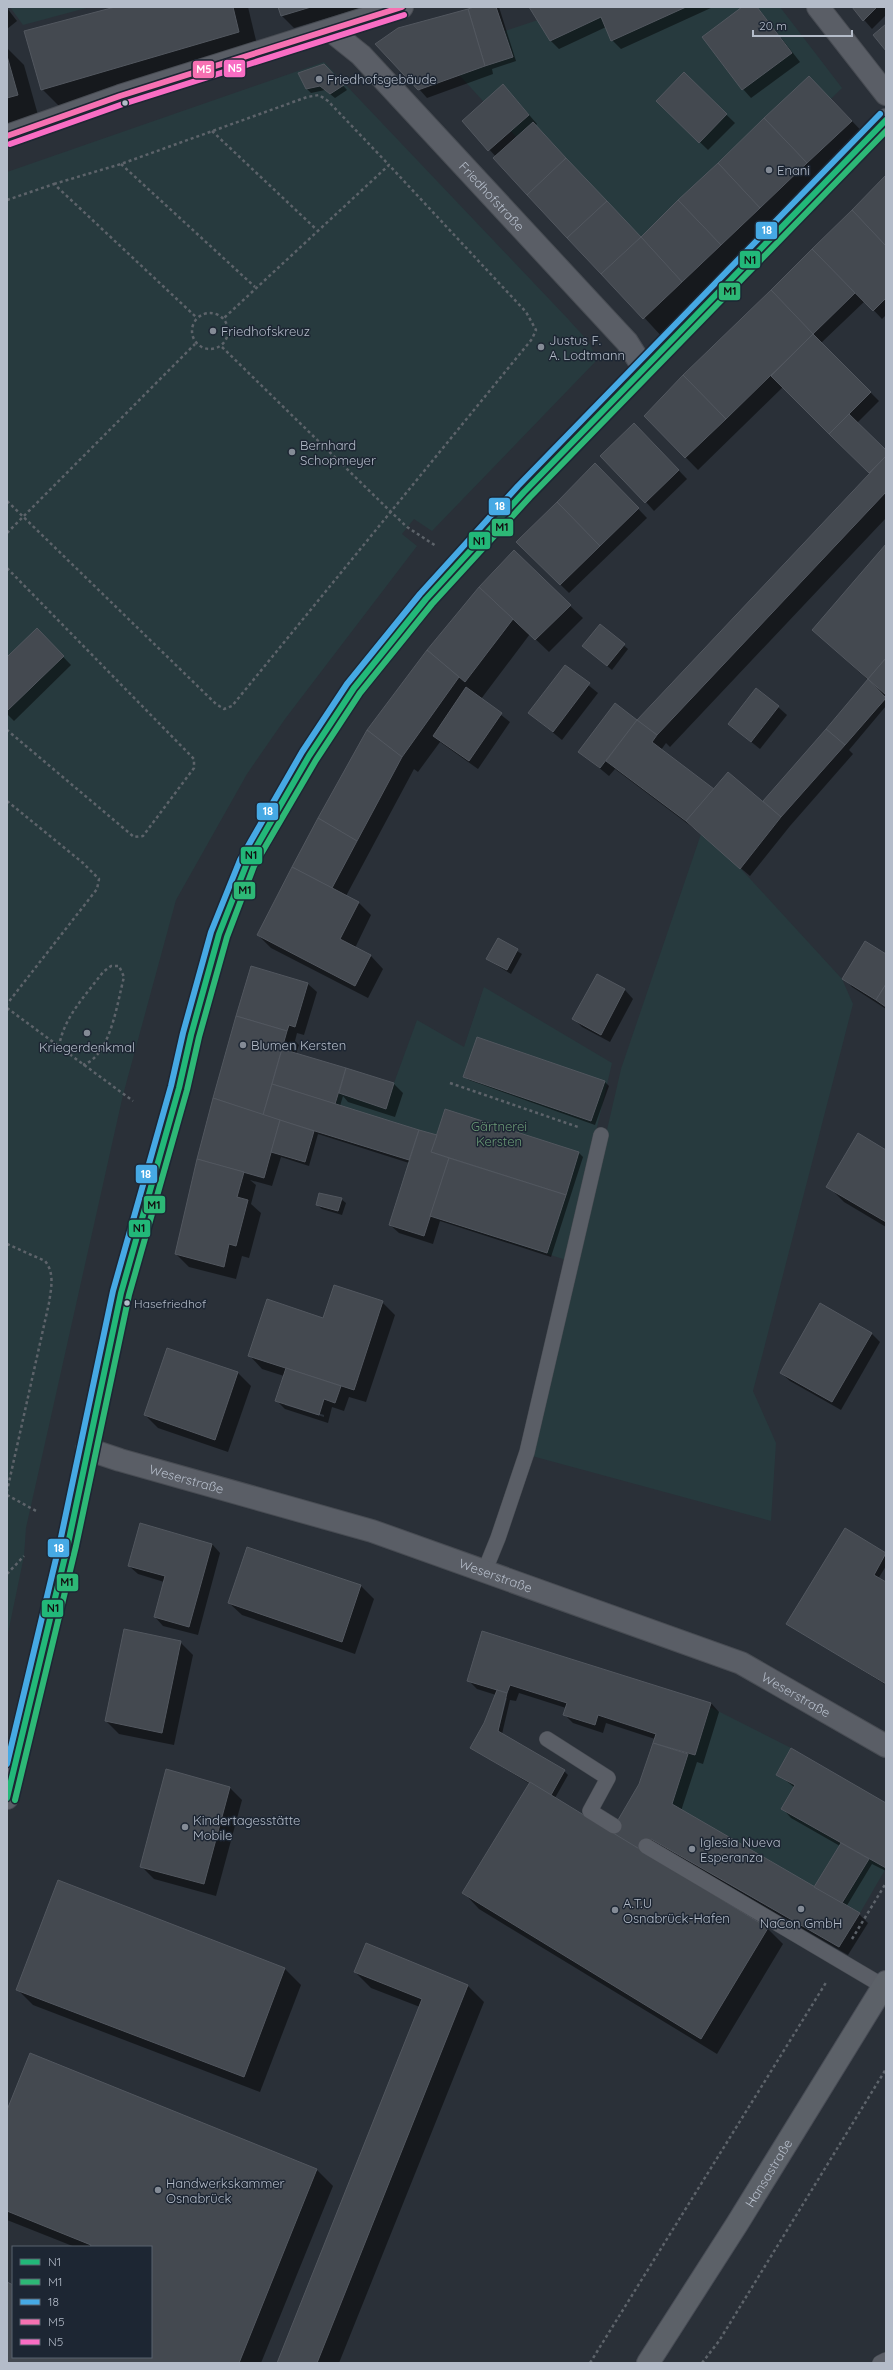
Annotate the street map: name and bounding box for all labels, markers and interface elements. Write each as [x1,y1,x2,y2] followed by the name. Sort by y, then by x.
[753,12,852,38] scale bar
[759,18,787,33] text: 20 m
[223,59,246,78] line badge: N5
[192,60,215,79] line badge: M5
[228,61,242,75] text: N5
[196,62,212,76] text: M5
[327,71,437,87] place label: Friedhofsgebäude
[314,74,324,84] marker: Friedhofsgebäude
[120,98,130,108] unlabelled marker
[456,158,528,234] street label: Friedhofstraße
[777,162,810,178] place label: Enani
[764,165,774,175] marker: Enani
[755,221,778,240] line badge: 18
[762,223,772,237] text: 18
[739,250,761,269] line badge: N1
[744,253,756,267] text: N1
[718,282,741,301] line badge: M1
[723,284,737,298] text: M1
[221,323,310,339] place label: Friedhofskreuz
[208,326,218,336] marker: Friedhofskreuz
[549,332,625,363] place label: Justus F. A. Lodtmann
[536,342,546,352] marker: Justus F. A. Lodtmann
[300,437,376,468] place label: Bernhard Schopmeyer
[287,447,297,457] marker: Bernhard Schopmeyer
[488,497,511,516] line badge: 18
[495,499,505,513] text: 18
[491,518,514,537] line badge: M1
[495,520,509,534] text: M1
[468,531,491,550] line badge: N1
[473,534,485,548] text: N1
[256,802,279,821] line badge: 18
[263,804,273,818] text: 18
[240,846,263,865] line badge: N1
[245,848,257,862] text: N1
[233,881,256,900] line badge: M1
[238,883,252,897] text: M1
[82,1028,92,1038] marker: Kriegerdenkmal
[251,1037,346,1053] place label: Blumen Kersten
[39,1039,135,1055] place label: Kriegerdenkmal
[238,1040,248,1050] marker: Blumen Kersten
[471,1118,527,1149] park label: Gärtnerei Kersten
[135,1164,158,1184] line badge: 18
[141,1167,151,1181] text: 18
[143,1195,166,1214] line badge: M1
[147,1198,161,1212] text: M1
[128,1219,151,1238] line badge: N1
[133,1221,145,1235] text: N1
[134,1296,207,1311] place label: Hasefriedhof
[122,1298,132,1308] marker: Hasefriedhof
[148,1461,226,1497] street label: Weserstraße
[47,1538,70,1558] line badge: 18
[54,1541,64,1555] text: 18
[457,1555,535,1596] street label: Weserstraße
[56,1573,79,1592] line badge: M1
[60,1575,74,1589] text: M1
[41,1599,64,1618] line badge: N1
[47,1601,59,1615] text: N1
[759,1669,833,1721] street label: Weserstraße
[193,1812,300,1843] place label: Kindertagesstätte Mobile
[180,1822,190,1832] marker: Kindertagesstätte Mobile
[700,1834,781,1865] place label: Iglesia Nueva Esperanza
[687,1844,697,1854] marker: Iglesia Nueva Esperanza
[623,1895,730,1926] place label: A.T.U Osnabrück-Hafen
[796,1904,806,1914] marker: NaCon GmbH
[610,1905,620,1915] marker: A.T.U Osnabrück-Hafen
[760,1915,842,1931] place label: NaCon GmbH
[741,2136,796,2210] street label: Hansastraße
[166,2175,285,2206] place label: Handwerkskammer Osnabrück
[153,2185,163,2195] marker: Handwerkskammer Osnabrück
[12,2246,152,2358] legend
[48,2254,61,2269] text: N1
[48,2274,62,2289] text: M1
[48,2294,59,2309] text: 18
[48,2314,64,2329] text: M5
[48,2334,63,2349] text: N5

